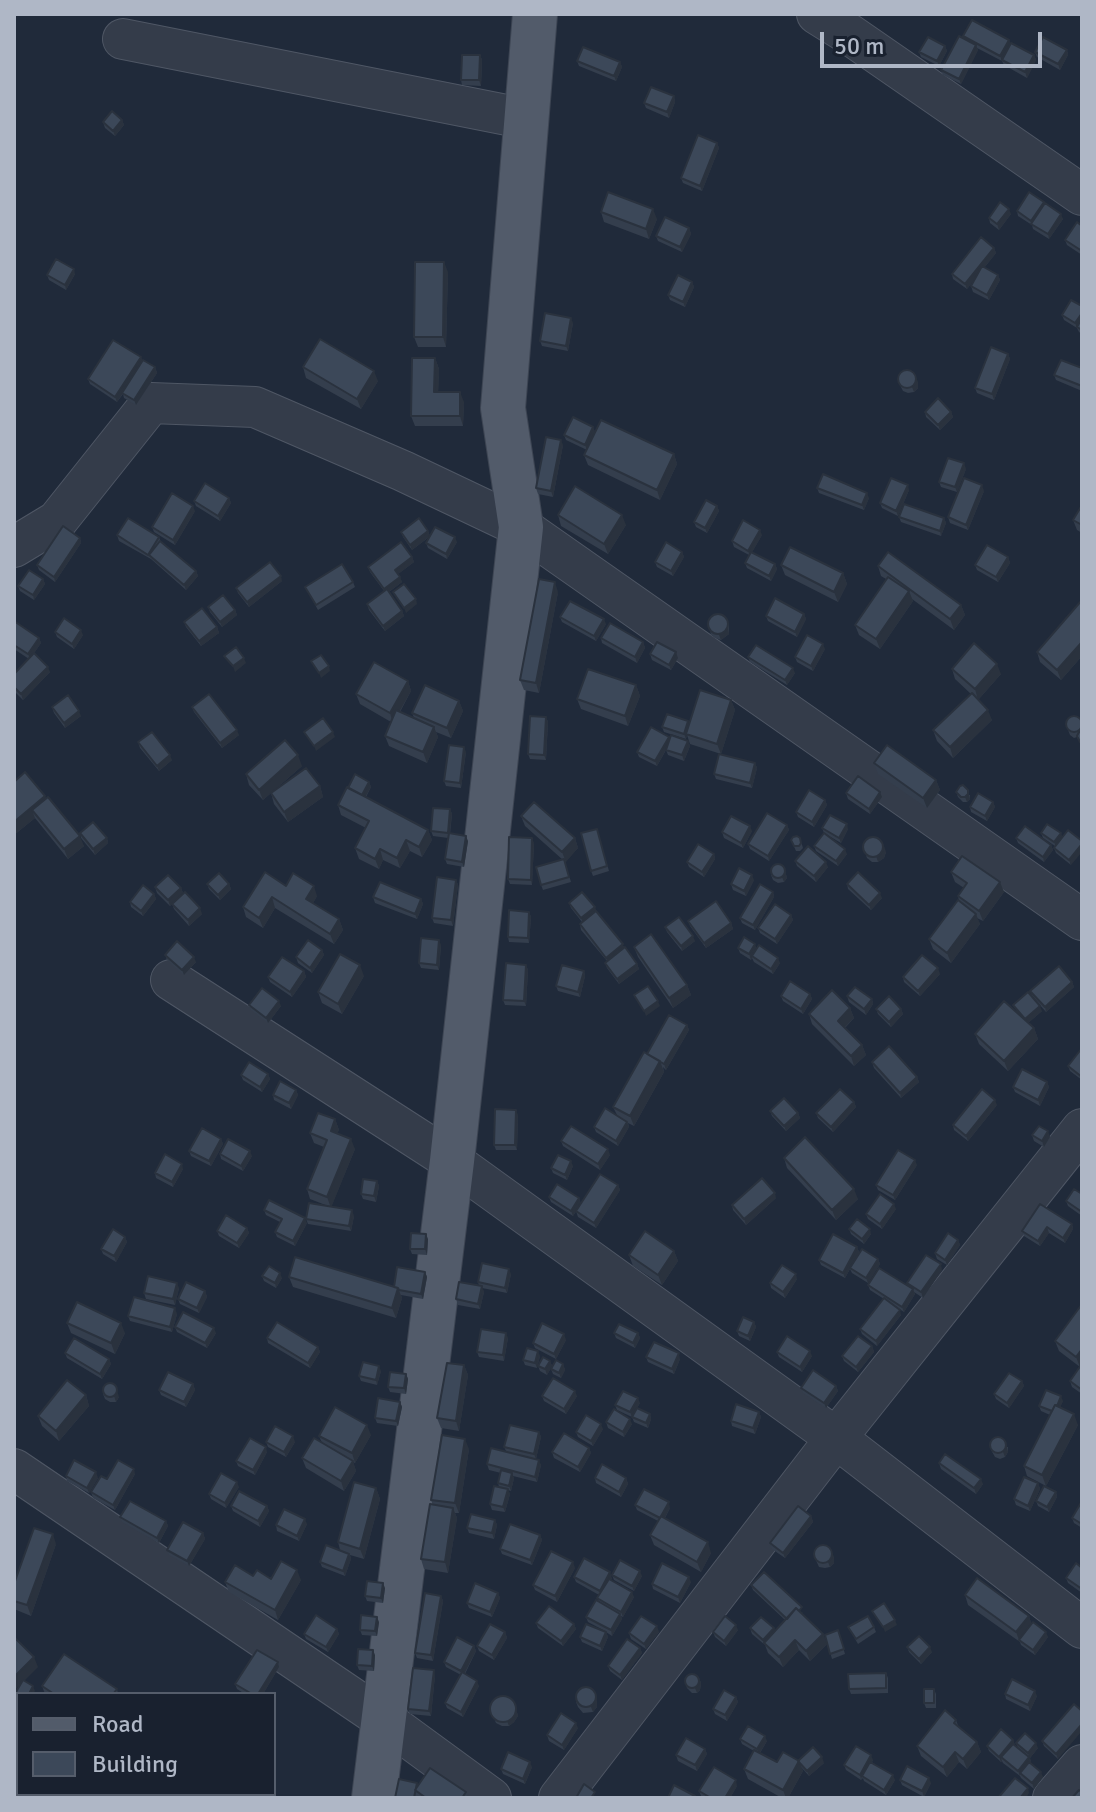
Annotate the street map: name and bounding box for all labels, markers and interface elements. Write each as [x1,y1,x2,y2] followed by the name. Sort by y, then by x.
[824,16,1046,66] scale bar
[834,31,884,61] text: 50 m
[16,1692,276,1796] legend
[92,1709,143,1739] text: Road
[92,1749,178,1779] text: Building

